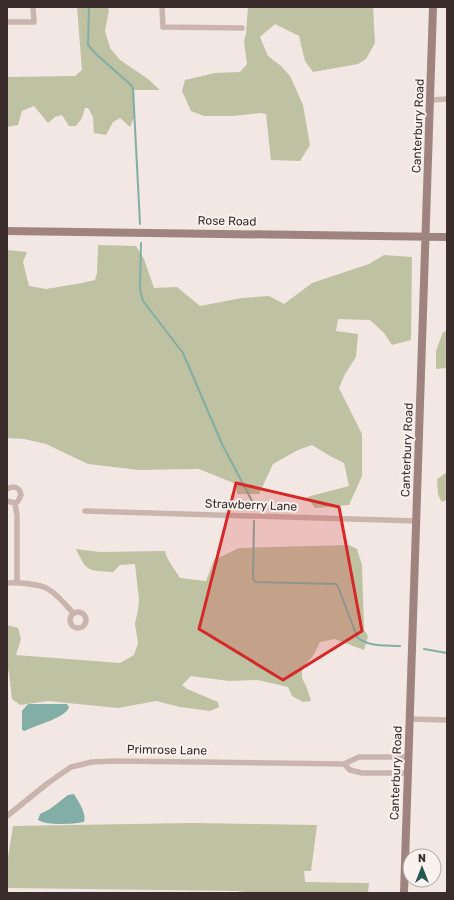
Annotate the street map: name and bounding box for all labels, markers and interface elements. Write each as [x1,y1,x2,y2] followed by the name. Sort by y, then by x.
[409,79,427,173] street label: Canterbury Road
[197,213,257,229] street label: Rose Road
[398,403,416,497] street label: Canterbury Road
[205,496,298,514] street label: Strawberry Lane
[387,726,405,820] street label: Canterbury Road
[127,742,208,758] street label: Primrose Lane
[402,848,442,888] north arrow
[418,852,426,865] text: N

